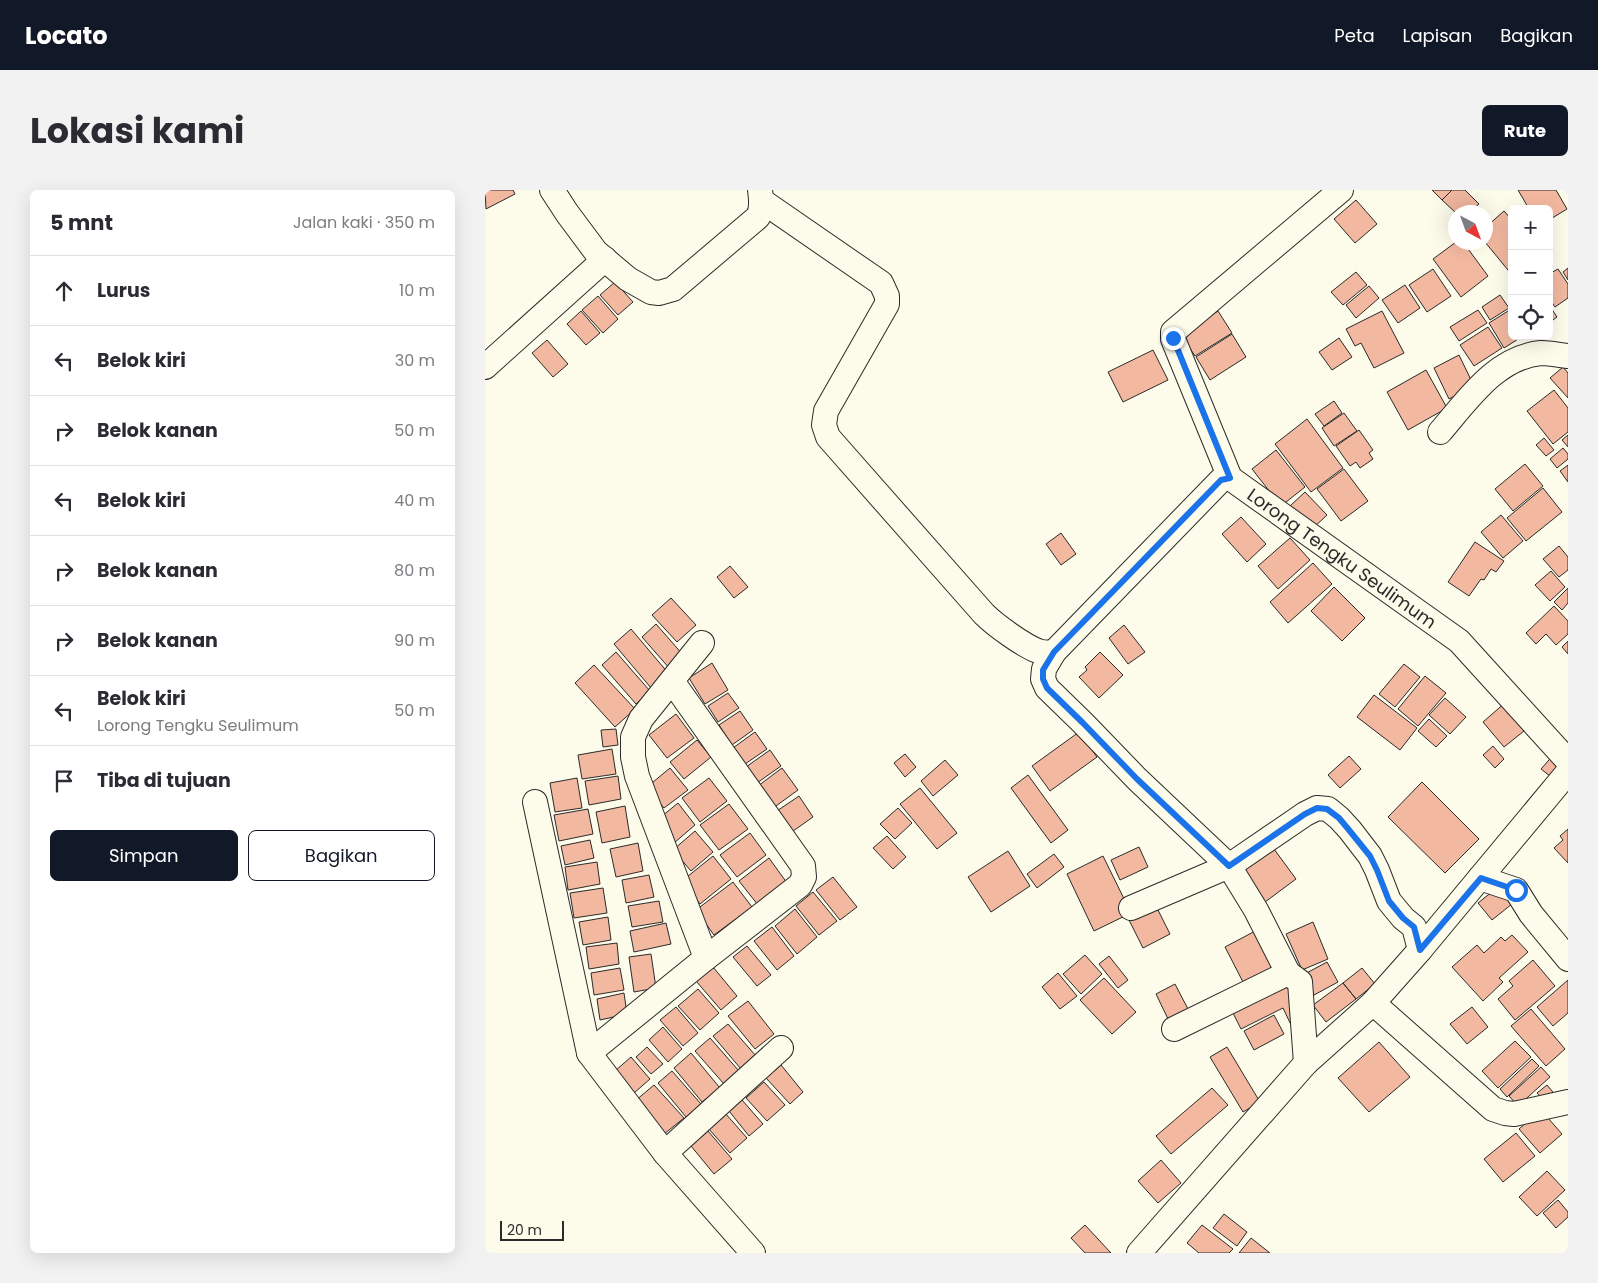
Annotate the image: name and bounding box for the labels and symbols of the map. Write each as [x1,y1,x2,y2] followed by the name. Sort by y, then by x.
[1448,205,1493,250] north arrow
[1162,327,1185,350] route end
[1242,482,1442,634] street label: Lorong Tengku Seulimum
[1505,879,1528,902] route start
[500,1218,564,1241] scale bar

